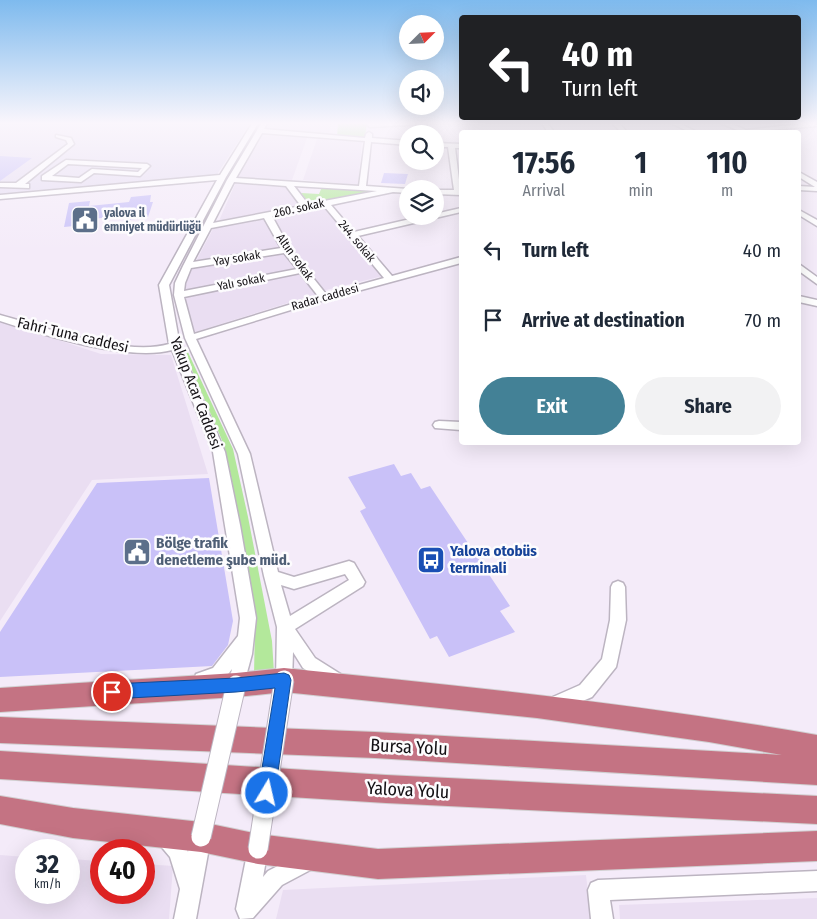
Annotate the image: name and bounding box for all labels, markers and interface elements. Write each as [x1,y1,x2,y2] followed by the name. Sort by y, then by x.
[399,15,444,60] north arrow
[399,15,444,225] map controls
[562,33,633,75] text: 40 m
[479,35,544,100] icon: left
[399,70,444,115] button: sound
[562,75,638,102] text: Turn left
[399,125,444,170] button: search
[512,145,575,181] text: 17:56
[635,145,647,181] text: 1
[706,145,748,181] text: 110
[399,180,444,225] button: layers
[523,181,565,200] text: Arrival
[628,181,653,200] text: min
[721,181,733,200] text: m
[273,196,326,220] street label: 260. sokak
[70,205,100,235] public building icon: yalova il emniyet müdürlüğü
[103,206,201,234] place label: yalova il emniyet müdürlüğü
[335,217,379,265] street label: 244. sokak
[273,231,317,283] street label: Altın sokak
[479,236,507,264] icon: left
[522,239,589,262] text: Turn left
[743,239,781,262] text: 40 m
[213,247,262,269] street label: Yay sokak
[216,270,266,293] street label: Yalı sokak
[290,281,360,313] street label: Radar caddesi
[479,306,507,334] icon: arrive
[522,309,685,332] text: Arrive at destination
[745,309,781,332] text: 70 m
[16,313,130,357] street label: Fahri Tuna caddesi
[166,334,226,452] street label: Yakup Acar Caddesi
[479,377,625,435] button: Exit
[635,377,781,435] button: Share
[156,534,291,570] place label: Bölge trafik denetleme şube müd.
[122,537,152,567] public building icon: Bölge trafik denetleme şube müd.
[449,542,537,577] place label: Yalova otobüs terminali
[416,545,446,575] bus stop icon: Yalova otobüs terminali
[91,671,133,713] pin
[98,678,126,706] icon: arrive
[370,734,448,760] street label: Bursa Yolu
[240,766,292,818] position arrow
[366,777,450,803] street label: Yalova Yolu
[90,839,155,904] speed limit sign: 40
[36,850,59,880] text: 32
[34,877,61,891] text: km/h

